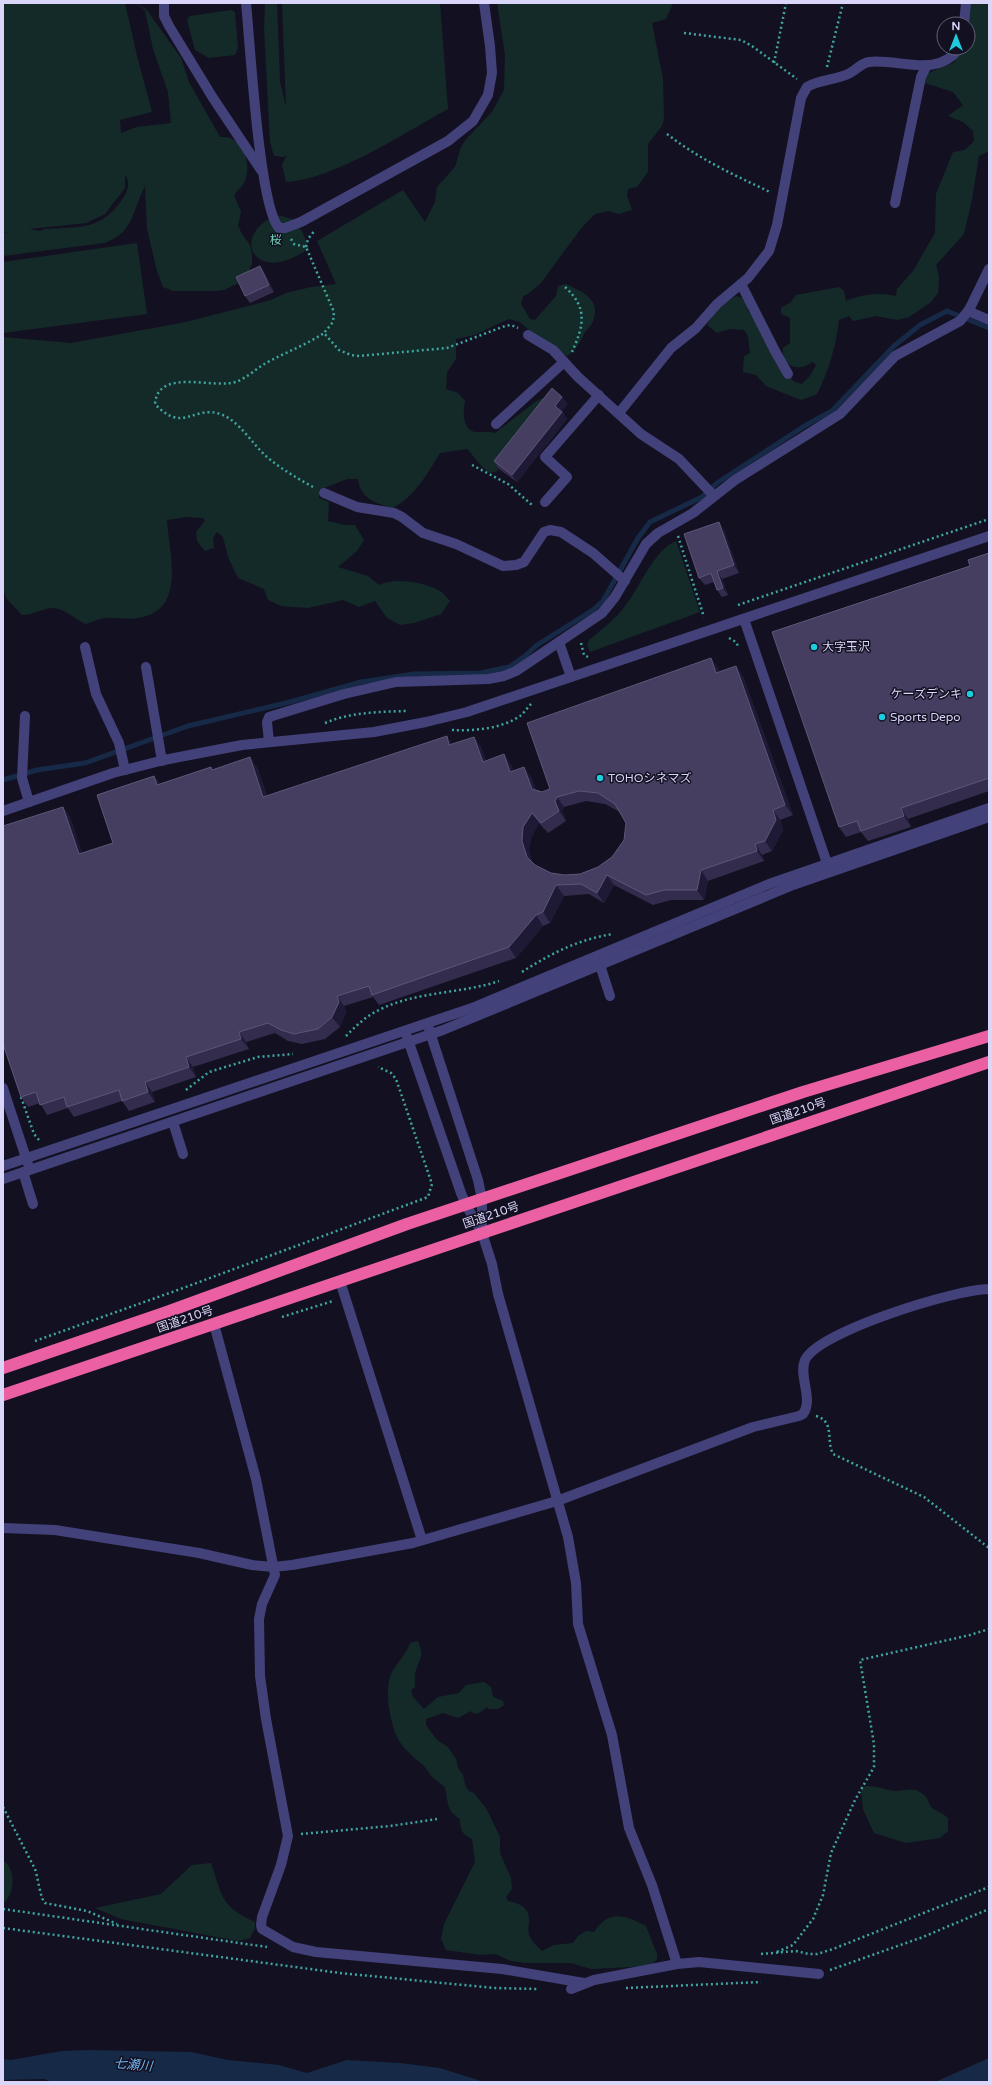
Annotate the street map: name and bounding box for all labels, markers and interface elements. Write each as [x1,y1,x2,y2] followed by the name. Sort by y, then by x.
[936,16,976,56] north arrow
[952,20,960,33] text: N
[270,233,282,247] park label: 桜
[822,640,870,654] place label: 大字玉沢
[809,642,819,652] marker: 大字玉沢
[891,687,962,701] place label: ケーズデンキ
[965,689,975,699] marker: ケーズデンキ
[890,710,961,724] place label: Sports Depo
[877,712,887,722] marker: Sports Depo
[608,771,692,785] place label: TOHOシネマズ
[595,773,605,783] marker: TOHOシネマズ
[768,1095,828,1127] street label: 国道210号
[461,1199,521,1231] street label: 国道210号
[155,1303,215,1335] street label: 国道210号
[113,2055,155,2075] water label: 七瀬川

